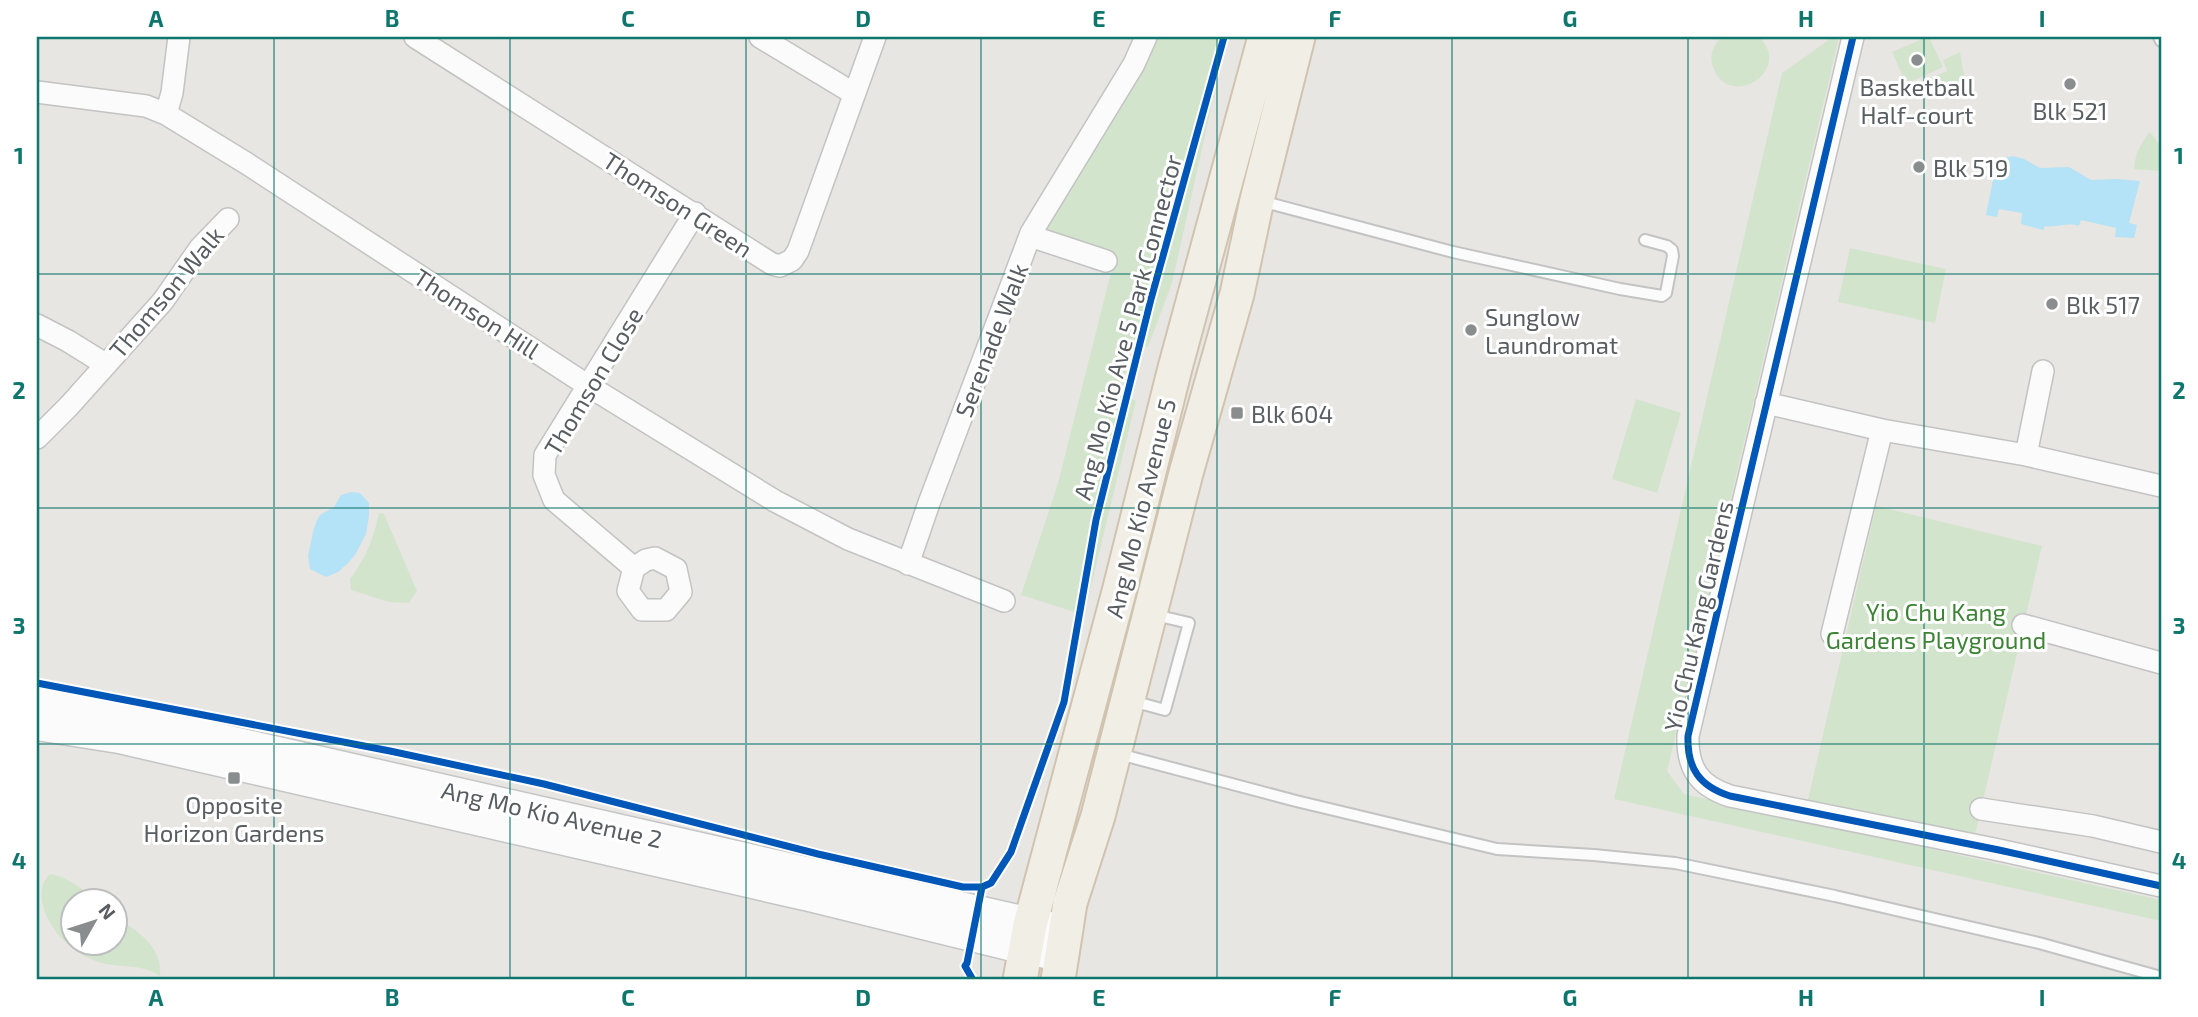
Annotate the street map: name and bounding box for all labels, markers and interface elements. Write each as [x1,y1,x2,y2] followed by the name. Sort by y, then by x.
[148,4,164,32] text: A
[385,4,399,32] text: B
[621,4,635,32] text: C
[855,4,871,32] text: D
[1092,4,1106,32] text: E
[1329,4,1342,32] text: F
[1563,4,1577,32] text: G
[1798,4,1814,32] text: H
[2039,4,2045,32] text: I
[1909,52,1925,68] marker: Basketball Half-court
[1859,72,1975,129] place label: Basketball Half-court
[2062,76,2078,92] marker: Blk 521
[2032,96,2108,125] place label: Blk 521
[14,141,24,169] text: 1
[2174,141,2184,169] text: 1
[598,145,758,263] street label: Thomson Green
[1067,151,1187,503] street label: Ang Mo Kio Ave 5 Park Connector
[1933,153,2008,182] place label: Blk 519
[1911,159,1927,175] marker: Blk 519
[103,220,229,364] street label: Thomson Walk
[948,259,1034,421] street label: Serenade Walk
[409,262,545,364] street label: Thomson Hill
[2066,290,2140,319] place label: Blk 517
[2044,296,2060,312] marker: Blk 517
[538,302,648,460] street label: Thomson Close
[1485,302,1618,359] place label: Sunglow Laundromat
[1463,322,1479,338] marker: Sunglow Laundromat
[12,376,26,404] text: 2
[2172,376,2186,404] text: 2
[1099,395,1181,621] street label: Ang Mo Kio Avenue 5
[1251,399,1333,428] place label: Blk 604
[1229,405,1245,421] marker: Blk 604
[1657,498,1739,734] street label: Yio Chu Kang Gardens
[1826,597,2046,654] park label: Yio Chu Kang Gardens Playground
[12,611,26,639] text: 3
[2172,611,2186,639] text: 3
[226,770,242,786] marker: Opposite Horizon Gardens
[439,775,665,853] street label: Ang Mo Kio Avenue 2
[144,790,324,847] place label: Opposite Horizon Gardens
[12,846,26,874] text: 4
[2172,846,2186,874] text: 4
[60,888,130,958] north arrow
[94,898,121,924] text: N
[148,983,164,1011] text: A
[385,983,399,1011] text: B
[621,983,635,1011] text: C
[855,983,871,1011] text: D
[1092,983,1106,1011] text: E
[1329,983,1342,1011] text: F
[1563,983,1577,1011] text: G
[1798,983,1814,1011] text: H
[2039,983,2045,1011] text: I

